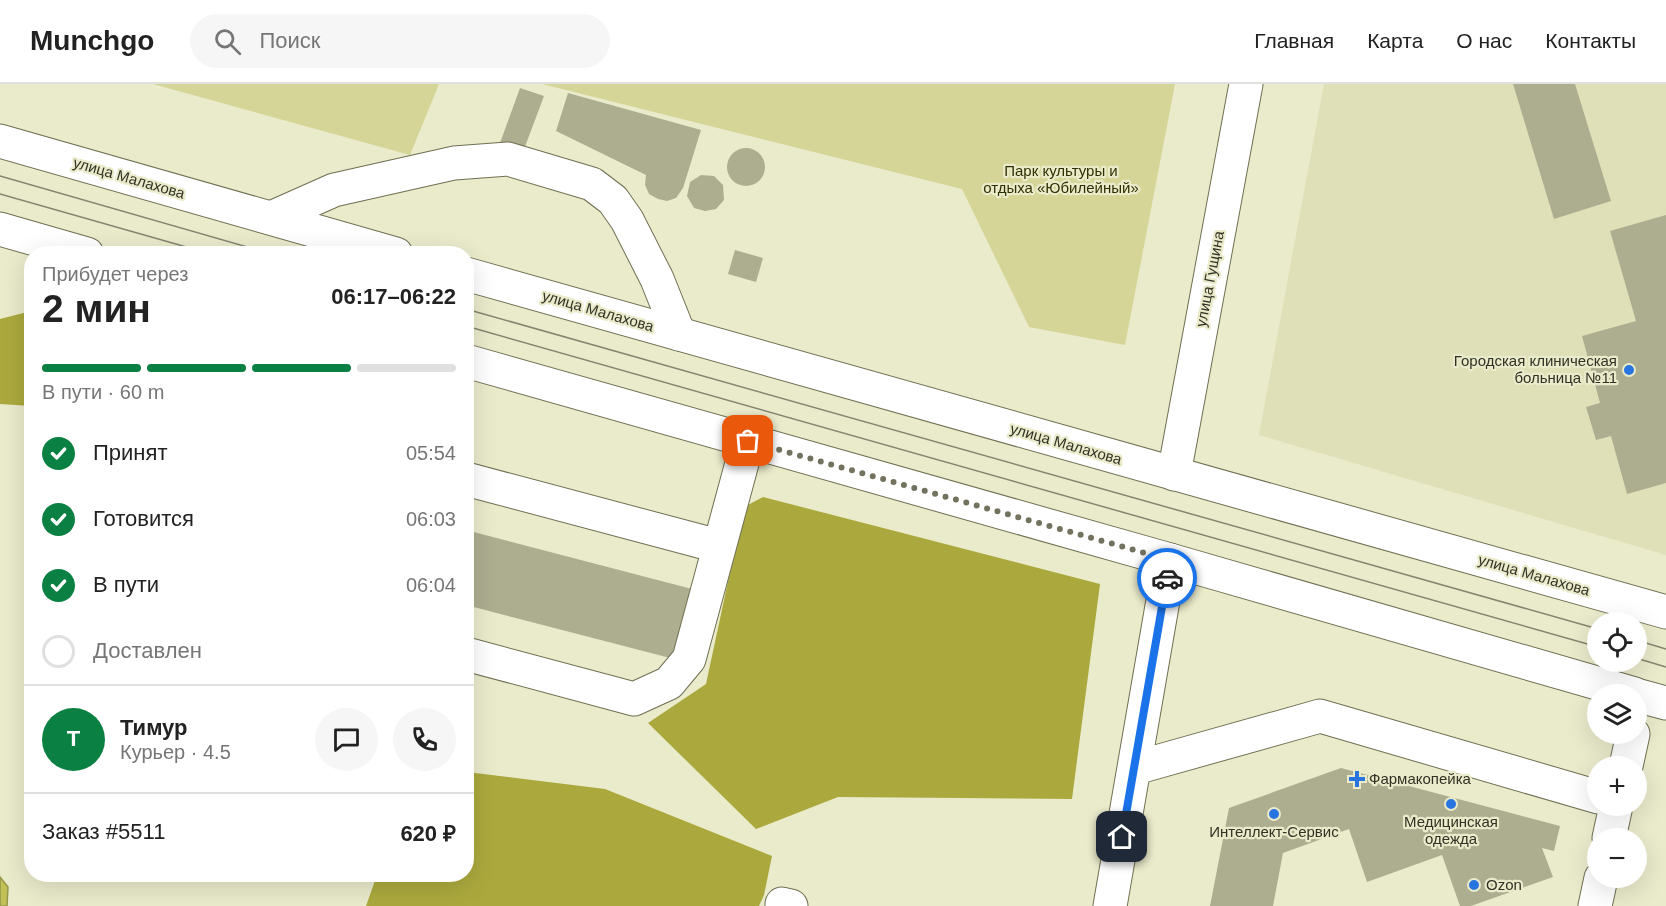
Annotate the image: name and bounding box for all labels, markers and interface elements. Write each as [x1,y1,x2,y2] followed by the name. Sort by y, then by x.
[190,14,610,68] search box
[30,25,154,56] text: Munchgo
[211,25,244,58] icon: search
[259,28,320,53] text: Поиск
[1254,29,1334,52] text: Главная
[1367,29,1423,52] text: Карта
[1456,29,1512,52] text: О нас
[1545,29,1636,52] text: Контакты
[71,153,188,202] street label: улица Малахова
[983,162,1139,196] park label: Парк культуры и отдыха «Юбилейный»
[1192,229,1227,328] street label: улица Гущина
[42,263,188,285] text: Прибудет через
[331,284,456,309] text: 06:17–06:22
[540,286,657,335] street label: улица Малахова
[42,287,151,330] text: 2 мин
[1454,352,1617,386] place label: Городская клиническая больница №11
[1622,363,1636,377] marker: Городская клиническая больница №11
[42,381,164,403] text: В пути · 60 m
[722,415,773,466] pin
[1008,419,1125,468] street label: улица Малахова
[731,424,764,457] icon: bag
[42,437,75,470] icon: check
[93,440,167,465] text: Принят
[406,442,456,464] text: 05:54
[42,503,75,536] icon: check
[93,506,194,531] text: Готовится
[406,508,456,530] text: 06:03
[1137,548,1197,608] courier
[1476,550,1593,599] street label: улица Малахова
[1151,562,1184,595] icon: car
[42,569,75,602] icon: check
[93,572,159,597] text: В пути
[406,574,456,596] text: 06:04
[1587,612,1647,888] map controls
[1587,612,1647,672] button: locate
[93,638,202,663] text: Доставлен
[1587,684,1647,744] button: layers
[315,708,378,771] button: chat
[393,708,456,771] button: phone
[120,715,188,740] text: Тимур
[67,726,80,751] text: Т
[120,741,231,763] text: Курьер · 4.5
[1587,756,1647,816] button: +
[1369,770,1472,787] place label: Фармакопейка
[1350,772,1364,786] marker: Фармакопейка
[1444,797,1458,811] marker: Медицинская одежда
[1267,807,1281,821] marker: Интеллект-Сервис
[1096,811,1147,862] pin
[1404,813,1498,847] place label: Медицинская одежда
[42,819,165,844] text: Заказ #5511
[1105,820,1138,853] icon: home
[400,821,456,846] text: 620 ₽
[1209,823,1339,840] place label: Интеллект-Сервис
[1587,828,1647,888] button: −
[1486,876,1522,893] place label: Ozon
[1467,878,1481,892] marker: Ozon

